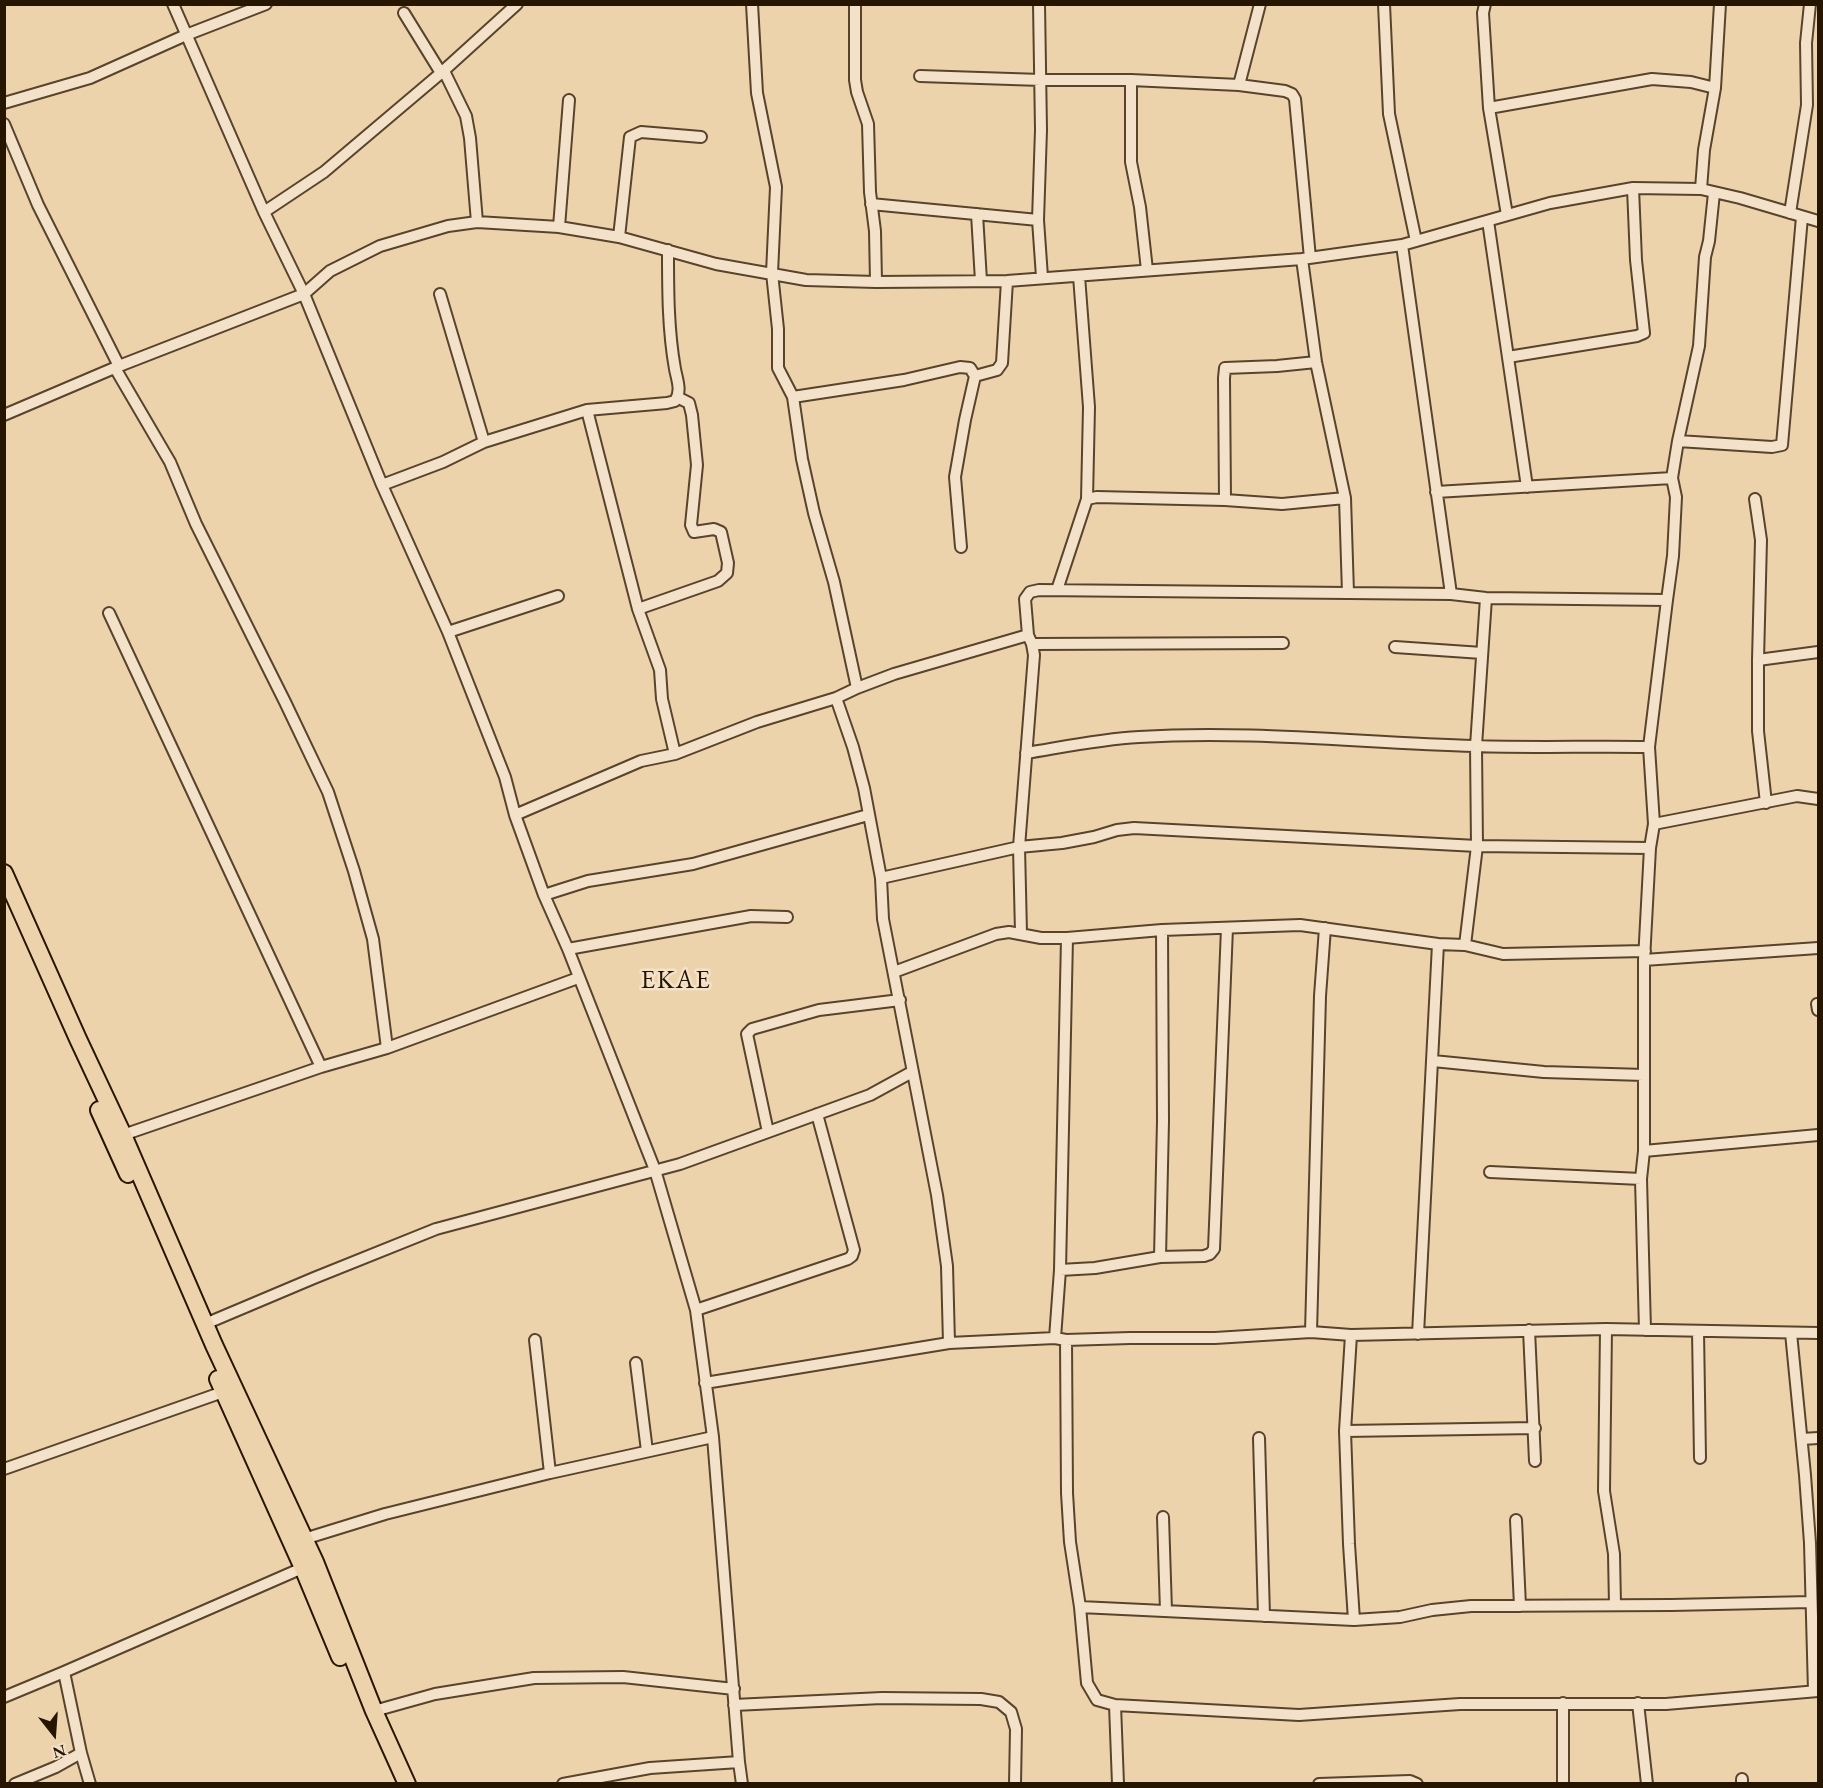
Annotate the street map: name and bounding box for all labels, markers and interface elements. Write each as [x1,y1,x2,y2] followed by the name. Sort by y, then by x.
[640,965,712,997] district label: EKAE
[24,1704,84,1764] north arrow
[50,1740,69,1764] text: N

